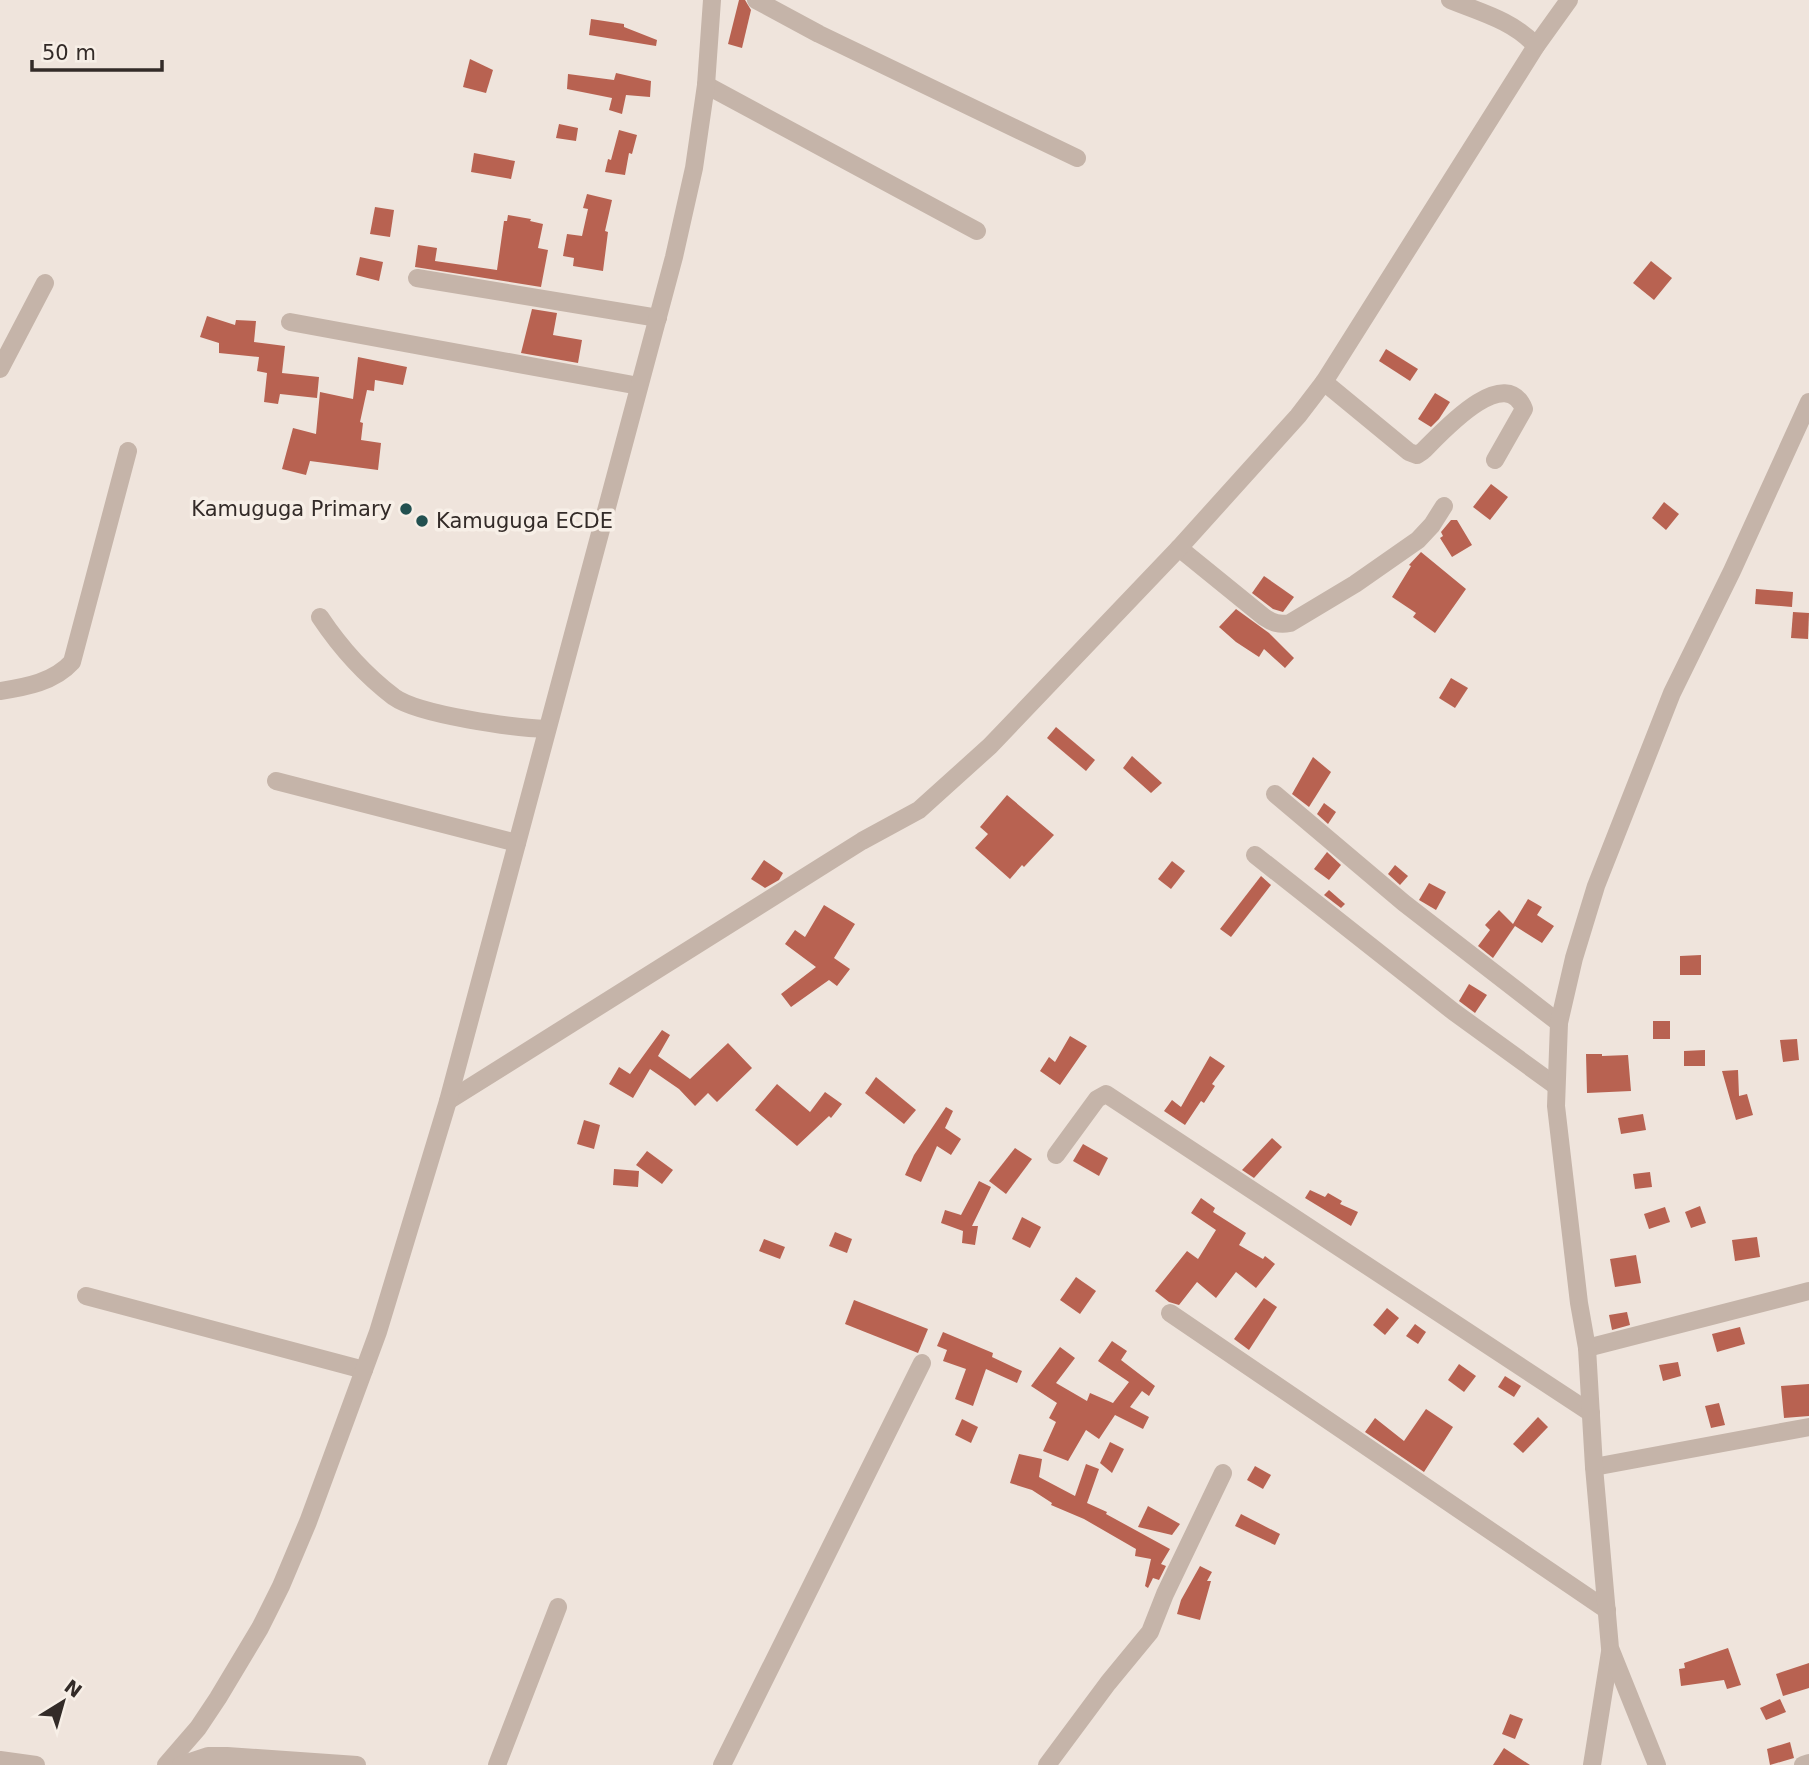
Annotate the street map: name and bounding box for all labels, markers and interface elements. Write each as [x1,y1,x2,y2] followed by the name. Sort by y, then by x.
[32,28,161,72] scale bar
[42,41,96,65] text: 50 m
[191,497,392,521] place label: Kamuguga Primary
[398,501,414,517] marker: Kamuguga Primary
[436,509,613,533] place label: Kamuguga ECDE
[414,513,430,529] marker: Kamuguga ECDE
[28,1667,98,1737] north arrow
[60,1675,86,1702] text: N

